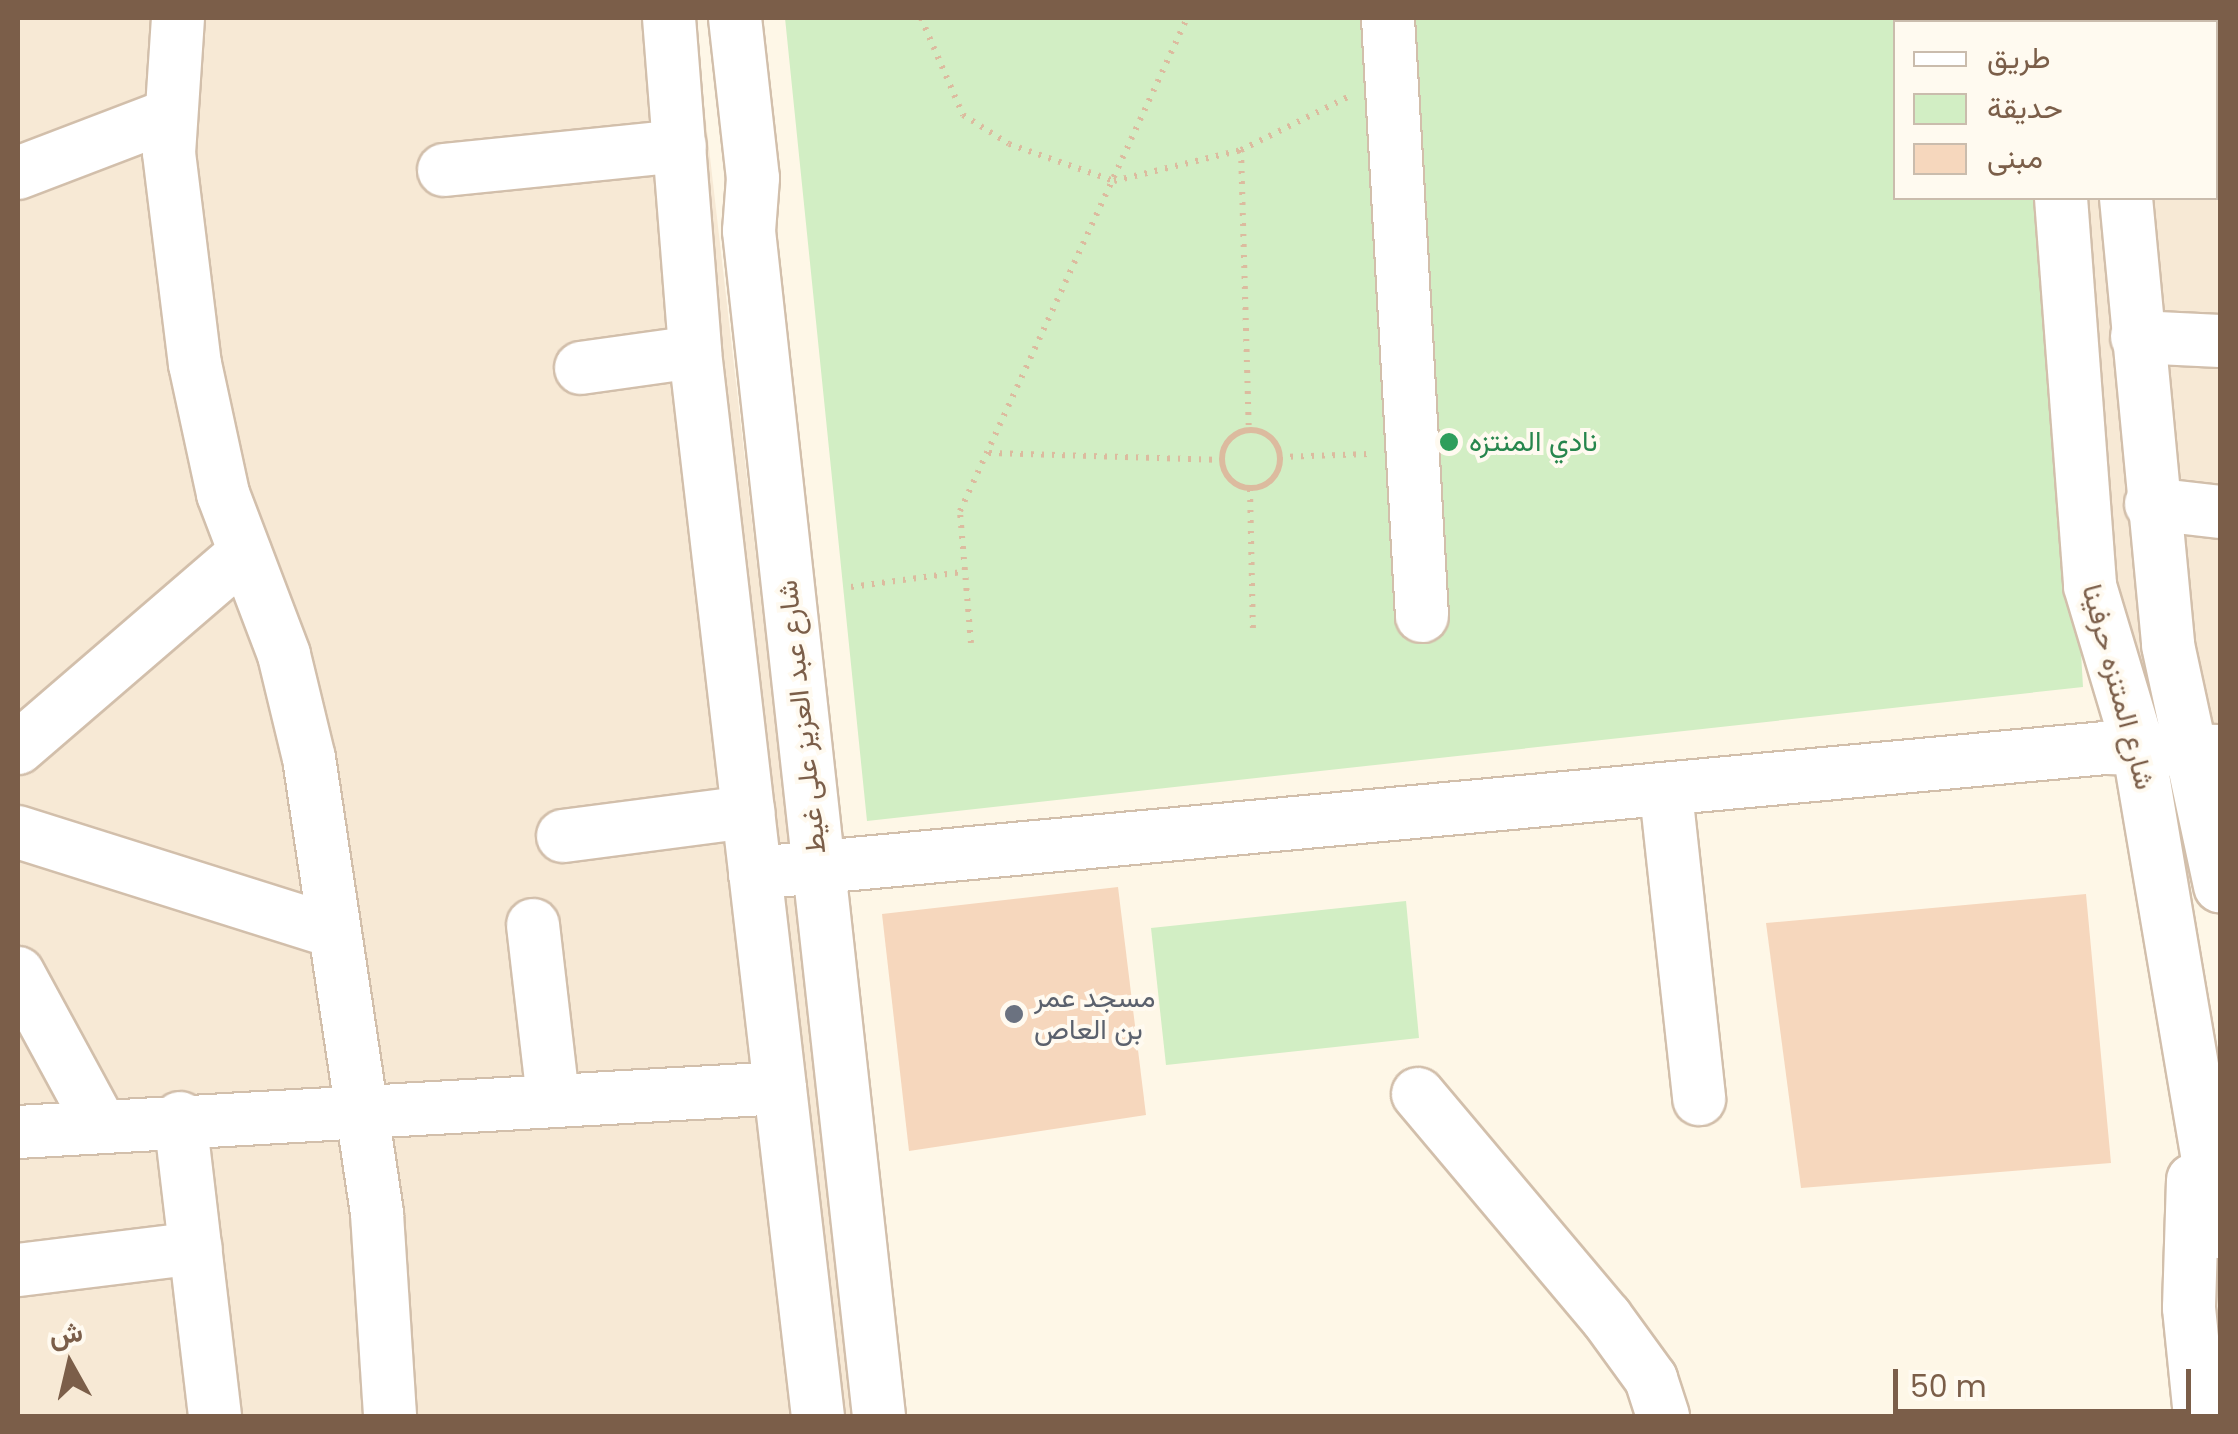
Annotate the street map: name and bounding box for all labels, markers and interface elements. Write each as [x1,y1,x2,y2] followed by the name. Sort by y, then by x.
[1893,20,2218,200] legend
[1987,36,2051,79] text: طريق
[1987,86,2063,129] text: حديقة
[1987,136,2043,179] text: مبنى
[1469,425,1597,459] place label: نادي المنتزه
[1438,431,1460,453] marker: نادي المنتزه
[771,578,833,856] street label: شارع عبد العزيز على غيط
[2074,581,2162,793] street label: شارع المتنزه حرفينا
[1034,981,1155,1047] place label: مسجد عمر بن العاص
[1003,1003,1025,1025] marker: مسجد عمر بن العاص
[46,1312,85,1355] text: ش
[20,1314,120,1414] north arrow
[1898,1349,2196,1411] scale bar
[1910,1365,1987,1408] text: 50 m

